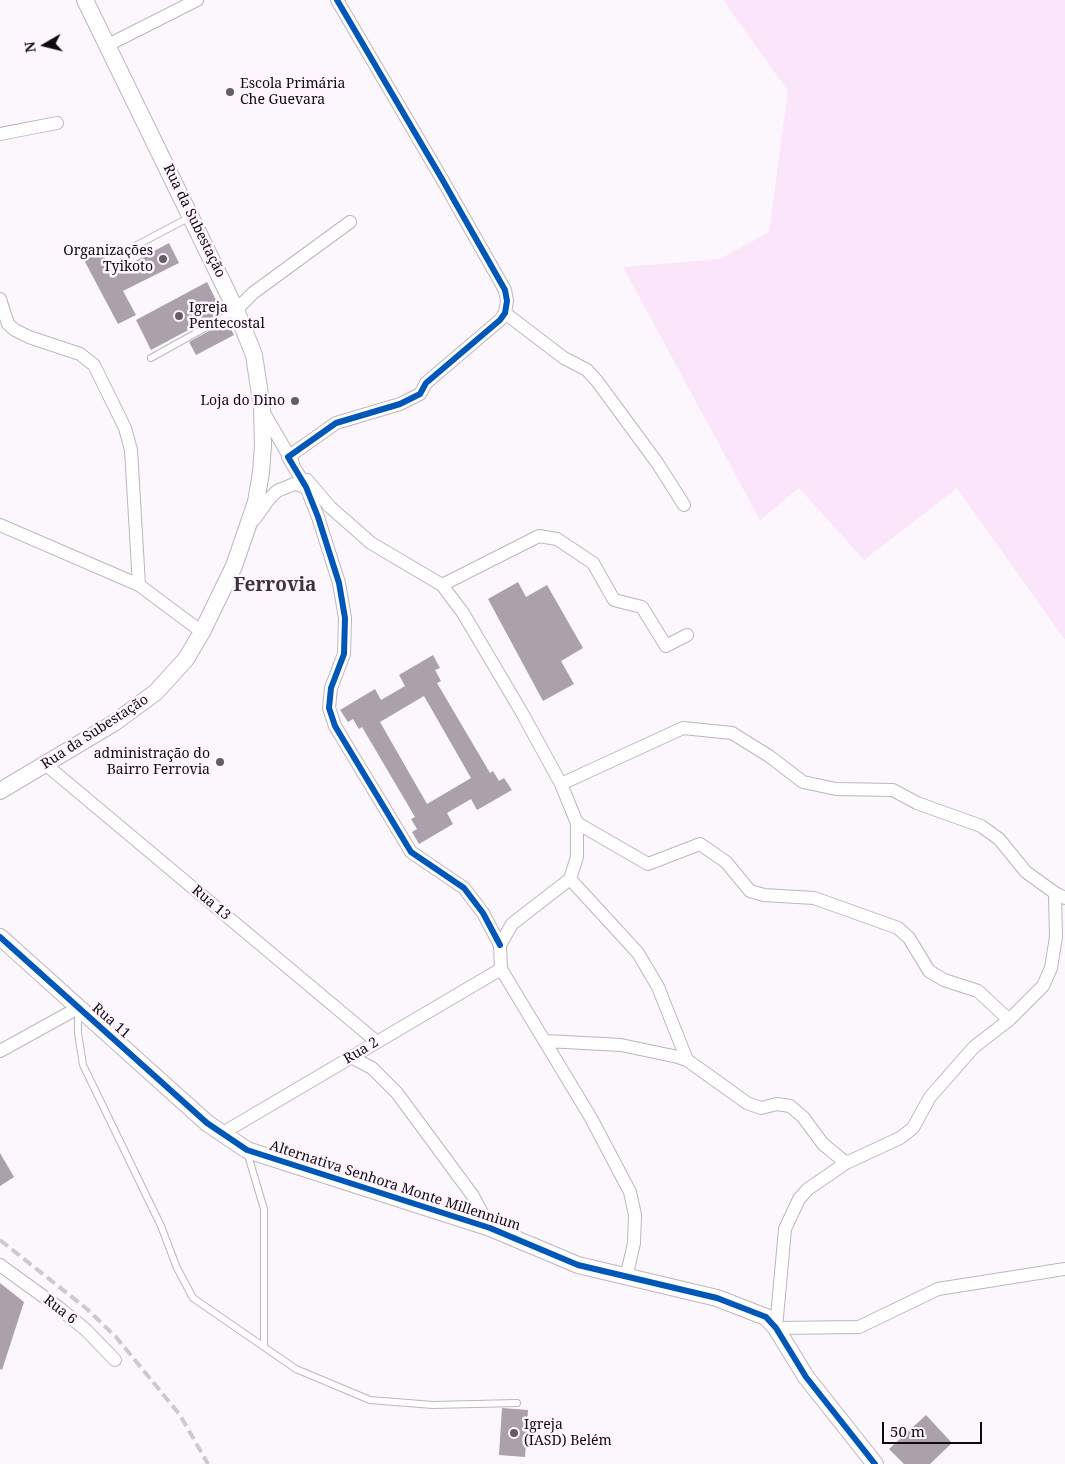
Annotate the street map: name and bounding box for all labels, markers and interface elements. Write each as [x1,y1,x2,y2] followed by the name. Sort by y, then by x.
[20,20,70,70] north arrow
[19,40,40,54] text: N
[240,76,345,108] place label: Escola Primária Che Guevara
[224,86,236,98] marker: Escola Primária Che Guevara
[159,161,229,281] street label: Rua da Subestação
[63,243,153,276] place label: Organizações Tyikoto
[157,253,169,265] marker: Organizações Tyikoto
[189,300,265,332] place label: Igreja Pentecostal
[173,310,185,322] marker: Igreja Pentecostal
[200,393,285,409] place label: Loja do Dino
[289,395,301,407] marker: Loja do Dino
[233,575,317,597] district label: Ferrovia
[38,691,152,773] street label: Rua da Subestação
[94,746,210,779] place label: administração do Bairro Ferrovia
[214,756,226,768] marker: administração do Bairro Ferrovia
[188,882,234,924] street label: Rua 13
[88,1000,134,1042] street label: Rua 11
[341,1034,381,1068] street label: Rua 2
[267,1137,523,1235] street label: Alternativa Senhora Monte Millennium
[40,1292,80,1328] street label: Rua 6
[885,1412,985,1444] scale bar
[524,1417,612,1450] place label: Igreja (IASD) Belém
[890,1421,925,1441] text: 50 m
[508,1427,520,1439] marker: Igreja (IASD) Belém

